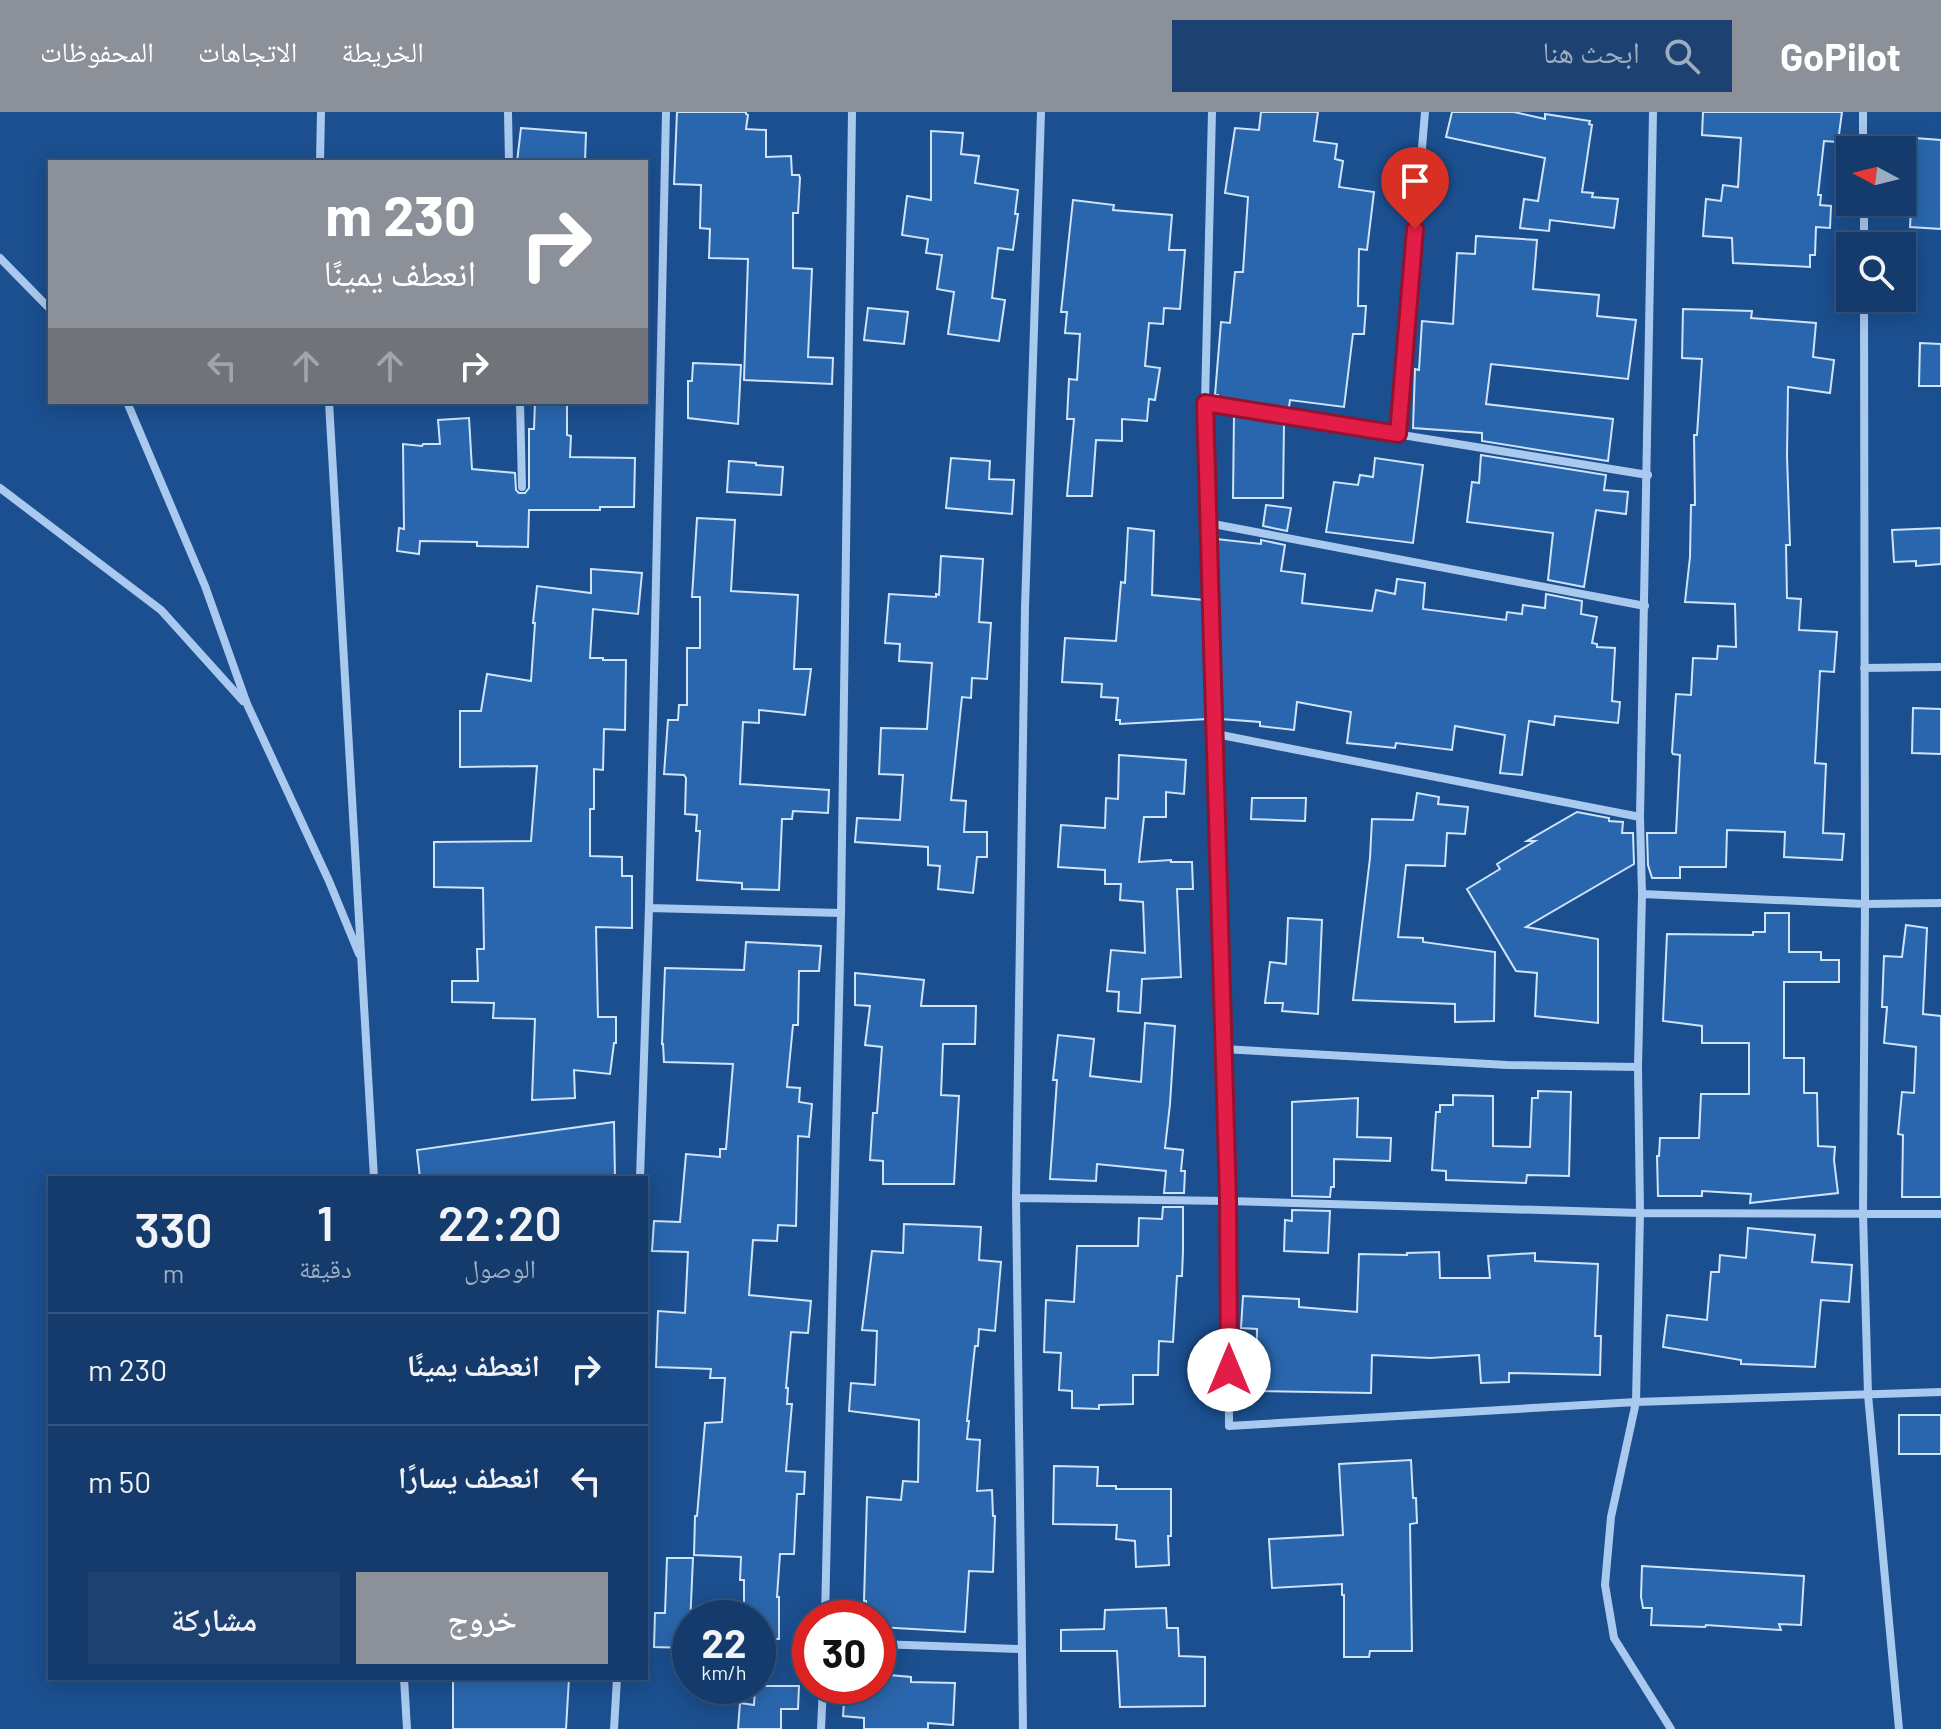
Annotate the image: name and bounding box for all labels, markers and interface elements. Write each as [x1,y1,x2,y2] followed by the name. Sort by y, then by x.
[1172,20,1732,92] search box
[1542,33,1640,69] text: ابحث هنا
[1780,33,1901,79] text: GoPilot
[40,34,154,68] text: المحفوظات
[198,34,297,68] text: الاتجاهات
[341,34,424,68] text: الخريطة
[1660,34,1704,78] icon: search
[1836,136,1916,216] north arrow
[1836,136,1916,312] map controls
[1381,147,1449,229] pin
[1393,159,1437,203] icon: arrive
[325,180,476,247] text: 230 m
[504,192,608,296] icon: right
[1836,232,1916,312] button: search
[324,250,476,293] text: انعطف يمينًا
[200,344,244,388] icon: left
[284,344,328,388] icon: ahead
[368,344,412,388] icon: ahead
[452,344,496,388] icon: right
[317,1193,334,1251] text: 1
[438,1193,562,1251] text: 22:20
[134,1200,213,1258] text: 330
[299,1252,352,1283] text: دقيقة
[464,1252,536,1283] text: الوصول
[163,1257,184,1288] text: m
[1187,1328,1271,1412] position arrow
[407,1346,540,1382] text: انعطف يمينًا
[564,1347,608,1391] icon: right
[88,1351,167,1387] text: 230 m
[398,1458,540,1494] text: انعطف يسارًا
[564,1459,608,1503] icon: left
[88,1463,151,1499] text: 50 m
[88,1572,340,1664] button: مشاركة
[356,1572,608,1664] button: خروج
[792,1600,896,1704] speed limit sign: 30
[702,1618,746,1666] text: 22
[701,1660,747,1684] text: km/h

